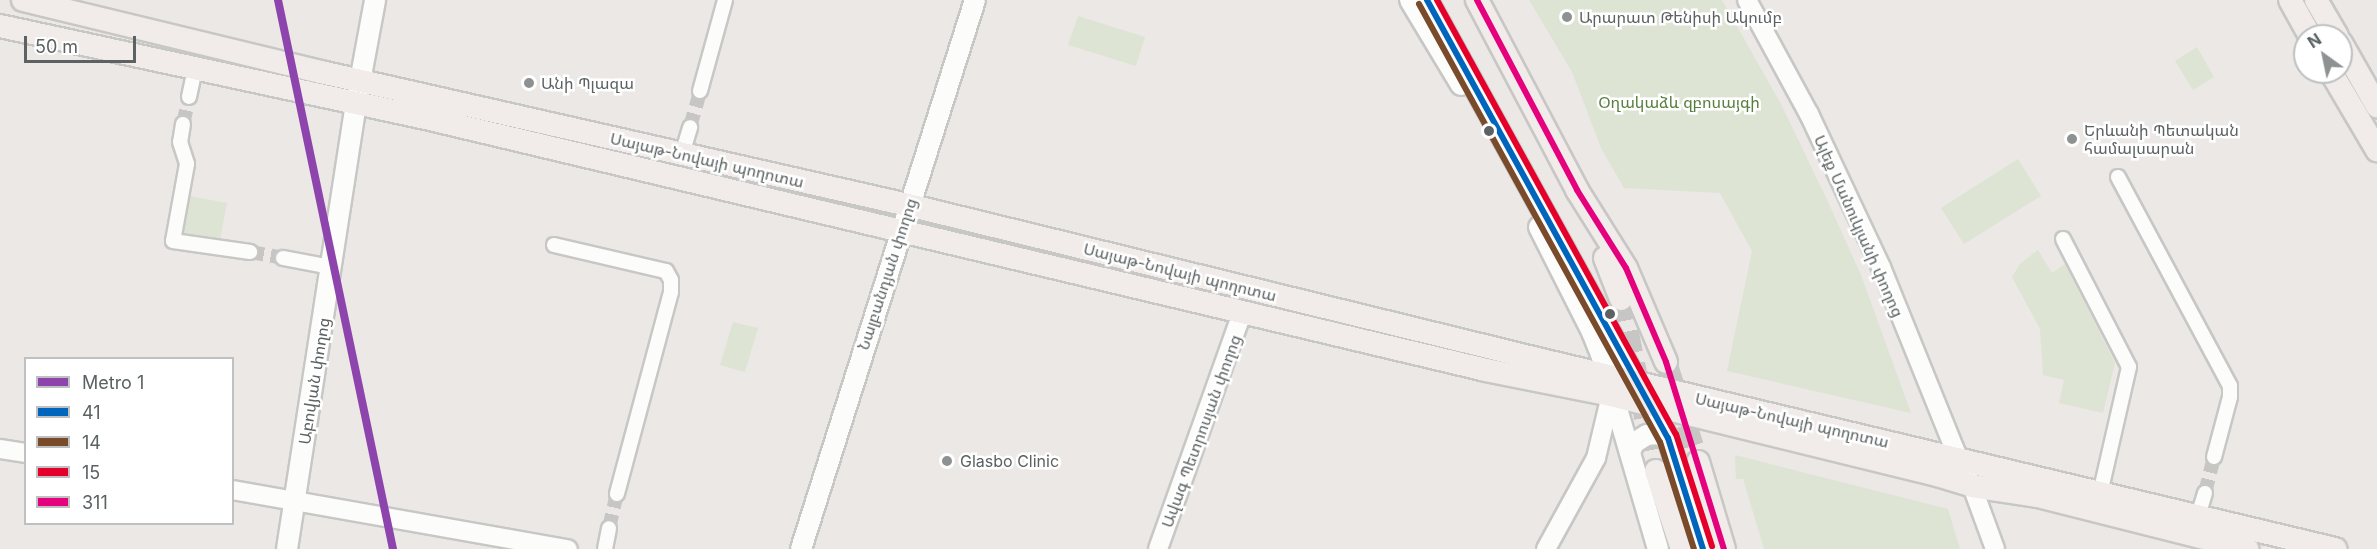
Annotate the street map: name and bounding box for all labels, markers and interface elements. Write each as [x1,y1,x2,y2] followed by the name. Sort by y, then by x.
[1579,7,1782,27] place label: Արարատ Թենիսի Ակումբ
[1560,10,1574,24] marker: Արարատ Թենիսի Ակումբ
[27,24,140,62] scale bar
[2293,24,2353,84] north arrow
[2304,29,2325,52] text: N
[35,36,78,57] text: 50 m
[541,73,634,93] place label: Անի Պլազա
[522,76,536,90] marker: Անի Պլազա
[1598,92,1760,112] park label: Օղակաձև զբոսայգի
[2084,120,2239,158] place label: Երևանի Պետական համալսարան
[1483,125,1495,137] unlabelled marker
[608,128,806,192] street label: Սայաթ-Նովայի պողոտա
[1810,132,1908,320] street label: Ալեք Մանուկյանի փողոց
[2065,132,2079,146] marker: Երևանի Պետական համալսարան
[853,196,921,352] street label: Նալբանդյան փողոց
[1082,239,1278,305] street label: Սայաթ-Նովայի պողոտա
[1604,308,1616,320] unlabelled marker
[294,316,334,446] street label: Աբովյան փողոց
[1157,332,1245,530] street label: Ավագ Պետրոսյան փողոց
[24,357,234,525] legend
[82,372,144,393] text: Metro 1
[1693,388,1891,452] street label: Սայաթ-Նովայի պողոտա
[82,402,101,423] text: 41
[82,432,101,453] text: 14
[960,451,1059,471] place label: Glasbo Clinic
[938,452,956,470] marker: Glasbo Clinic
[82,462,100,483] text: 15
[82,492,108,513] text: 311

